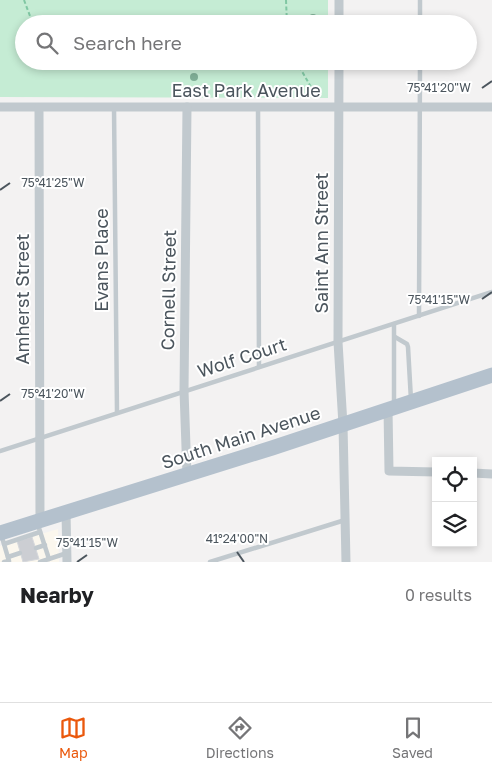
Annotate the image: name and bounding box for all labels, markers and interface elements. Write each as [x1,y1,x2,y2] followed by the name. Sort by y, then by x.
[15,15,477,70] search box
[33,29,61,57] icon: search
[73,31,182,54] text: Search here
[171,79,321,101] street label: East Park Avenue
[407,80,471,95] text: 75°41'20"W
[310,172,332,314] street label: Saint Ann Street
[21,175,85,190] text: 75°41'25"W
[90,208,112,312] street label: Evans Place
[156,229,180,351] street label: Cornell Street
[11,233,33,365] street label: Amherst Street
[408,292,470,307] text: 75°41'15"W
[194,332,289,382] street label: Wolf Court
[21,386,85,401] text: 75°41'20"W
[159,401,323,473] street label: South Main Avenue
[432,457,477,547] map controls
[432,457,477,502] button: locate
[432,502,477,547] button: layers
[206,531,268,546] text: 41°24'00"N
[56,535,118,550] text: 75°41'15"W
[20,582,94,608] text: Nearby
[405,585,472,605] text: 0 results
[59,714,88,761] tab: Map
[206,714,274,761] tab: Directions
[392,714,433,761] tab: Saved

